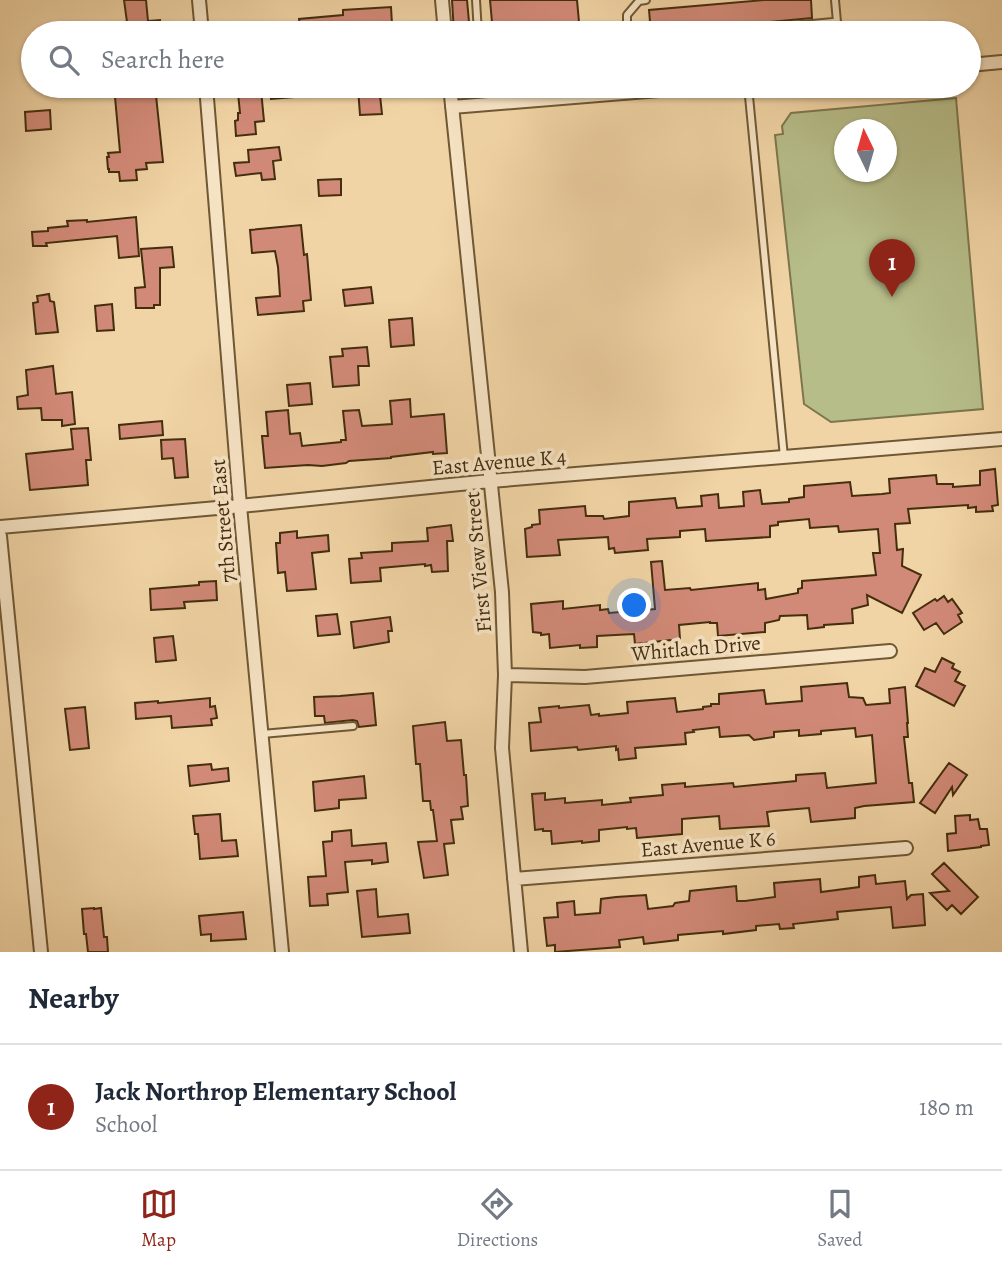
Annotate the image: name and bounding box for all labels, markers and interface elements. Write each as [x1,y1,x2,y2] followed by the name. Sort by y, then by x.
[21,21,981,98] search box
[45,41,83,79] icon: search
[101,42,225,77] text: Search here
[834,119,897,182] north arrow
[869,239,915,297] pin: 1
[431,442,567,482] street label: East Avenue K 4
[204,458,242,584] street label: 7th Street East
[458,490,498,634] street label: First View Street
[617,588,651,622] your location
[629,628,762,668] street label: Whitlach Drive
[640,824,777,864] street label: East Avenue K 6
[28,978,119,1018] text: Nearby
[95,1074,456,1109] text: Jack Northrop Elementary School
[47,1092,55,1123] text: 1
[919,1092,974,1123] text: 180 m
[95,1109,157,1140] text: School
[140,1185,178,1253] tab: Map
[457,1185,538,1253] tab: Directions
[817,1185,862,1253] tab: Saved

